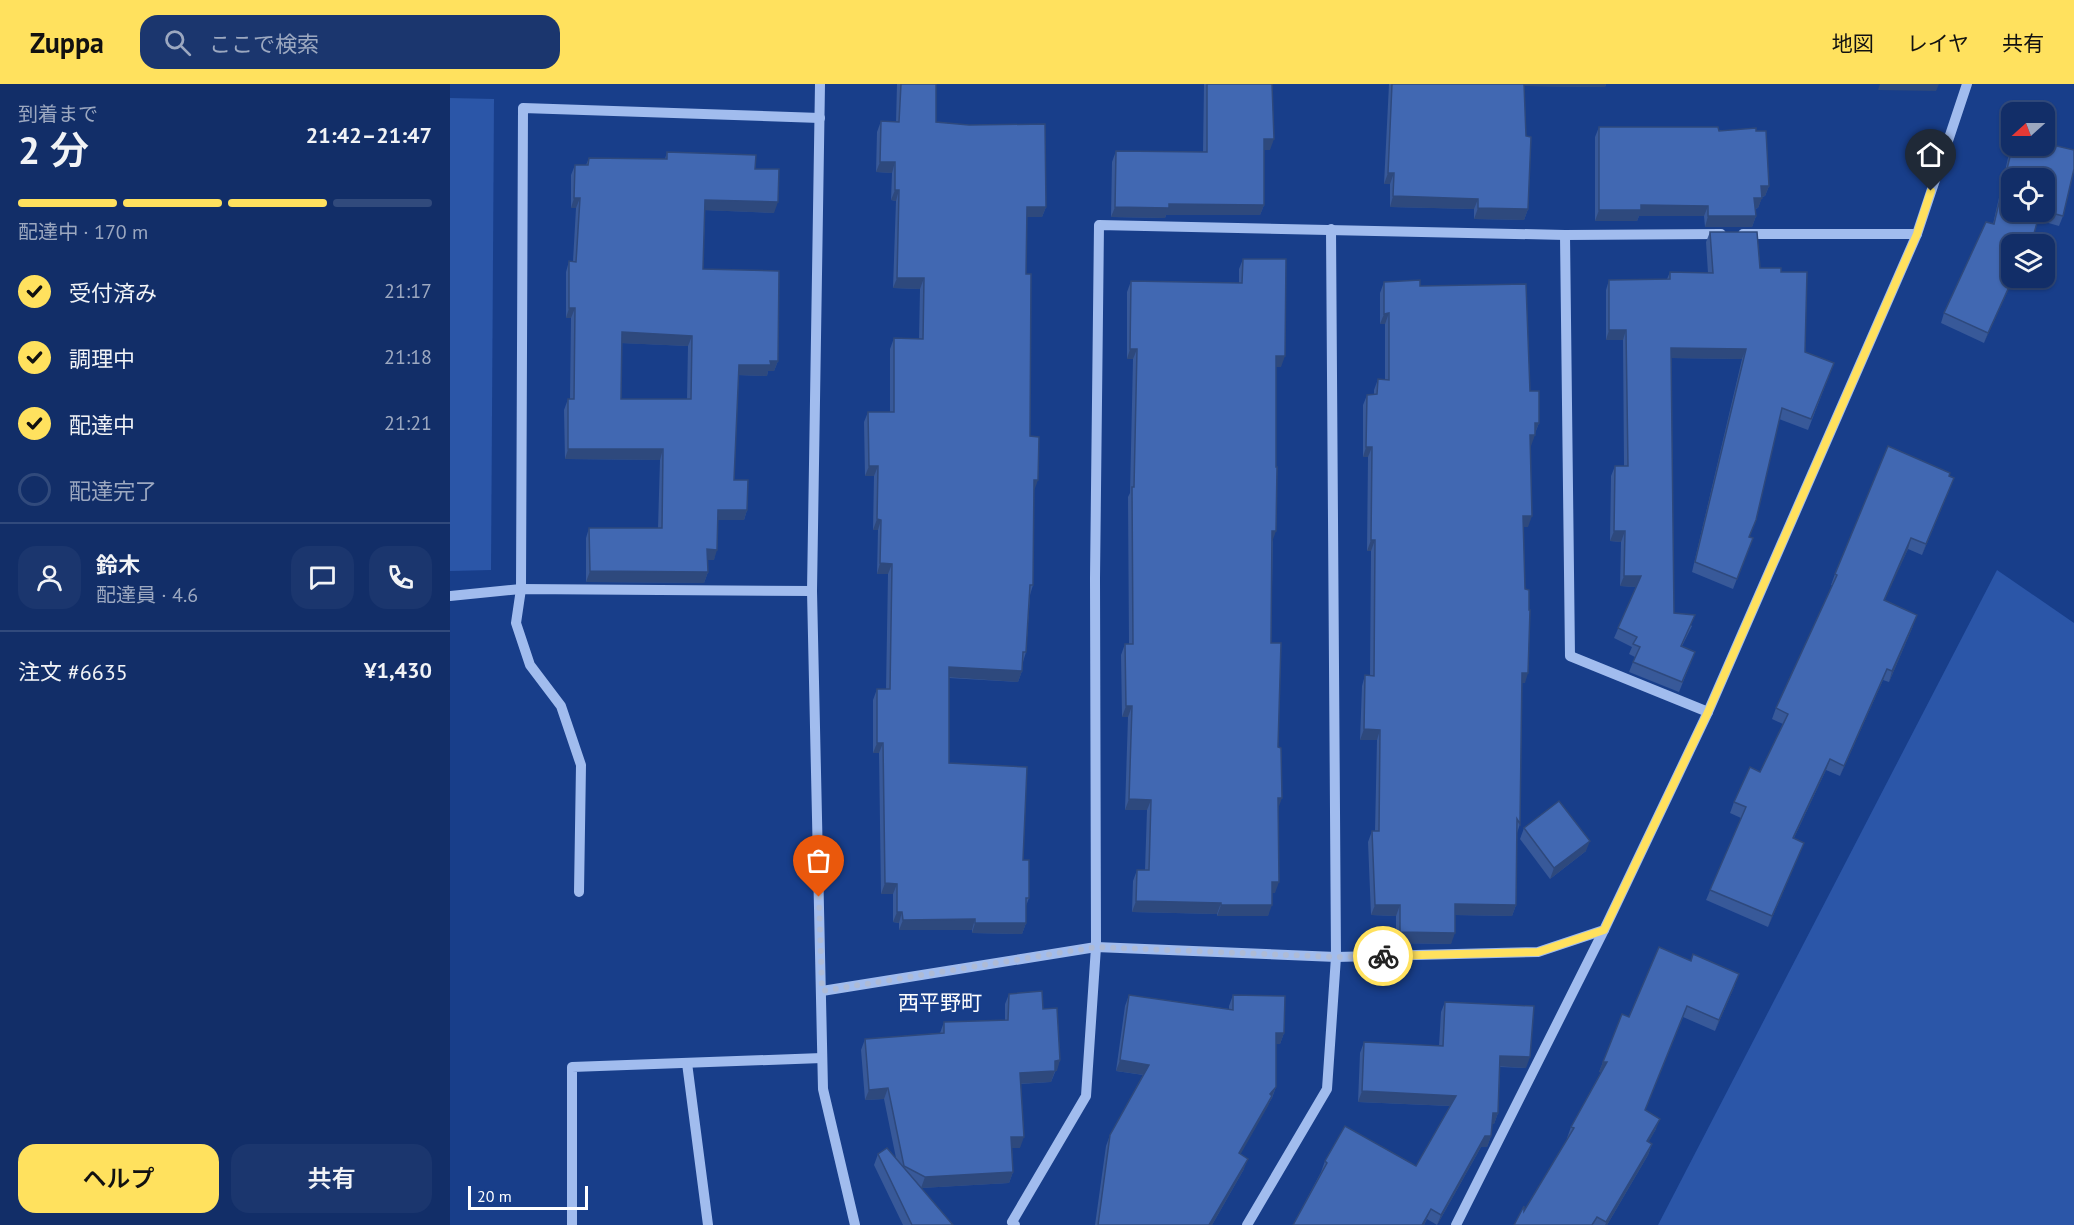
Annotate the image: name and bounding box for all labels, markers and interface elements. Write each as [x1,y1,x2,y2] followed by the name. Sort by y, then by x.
[140,15,560,69] search box
[30,24,104,61] text: Zuppa
[161,26,194,59] icon: search
[209,30,319,58] text: ここで検索
[1832,30,1874,57] text: 地図
[1907,30,1969,57] text: レイヤ
[2002,30,2044,57] text: 共有
[18,101,98,127] text: 到着まで
[2001,102,2055,156] north arrow
[2001,102,2055,288] map controls
[306,121,432,149] text: 21:42–21:47
[18,124,89,175] text: 2 分
[1905,129,1956,191] pin
[1914,138,1947,171] icon: home
[2001,168,2055,222] button: locate
[18,219,148,245] text: 配達中 · 170 m
[2001,234,2055,288] button: layers
[18,275,51,308] icon: check
[384,278,432,304] text: 21:17
[69,279,157,307] text: 受付済み
[18,341,51,374] icon: check
[384,344,432,370] text: 21:18
[69,345,135,373] text: 調理中
[18,407,51,440] icon: check
[384,410,432,436] text: 21:21
[69,411,135,439] text: 配達中
[69,477,157,505] text: 配達完了
[18,546,81,609] button: person
[291,546,354,609] button: chat
[369,546,432,609] button: phone
[96,551,140,579] text: 鈴木
[96,582,198,608] text: 配達員 · 4.6
[364,656,432,684] text: ¥1,430
[18,658,128,686] text: 注文 #6635
[793,835,844,897] pin
[802,844,835,877] icon: bag
[1353,926,1413,986] courier
[1367,940,1400,973] icon: bike
[898,989,982,1016] district label: 西平野町
[18,1144,219,1213] button: ヘルプ
[231,1144,432,1213] button: 共有
[468,1183,588,1210] scale bar
[477,1186,512,1206] text: 20 m

